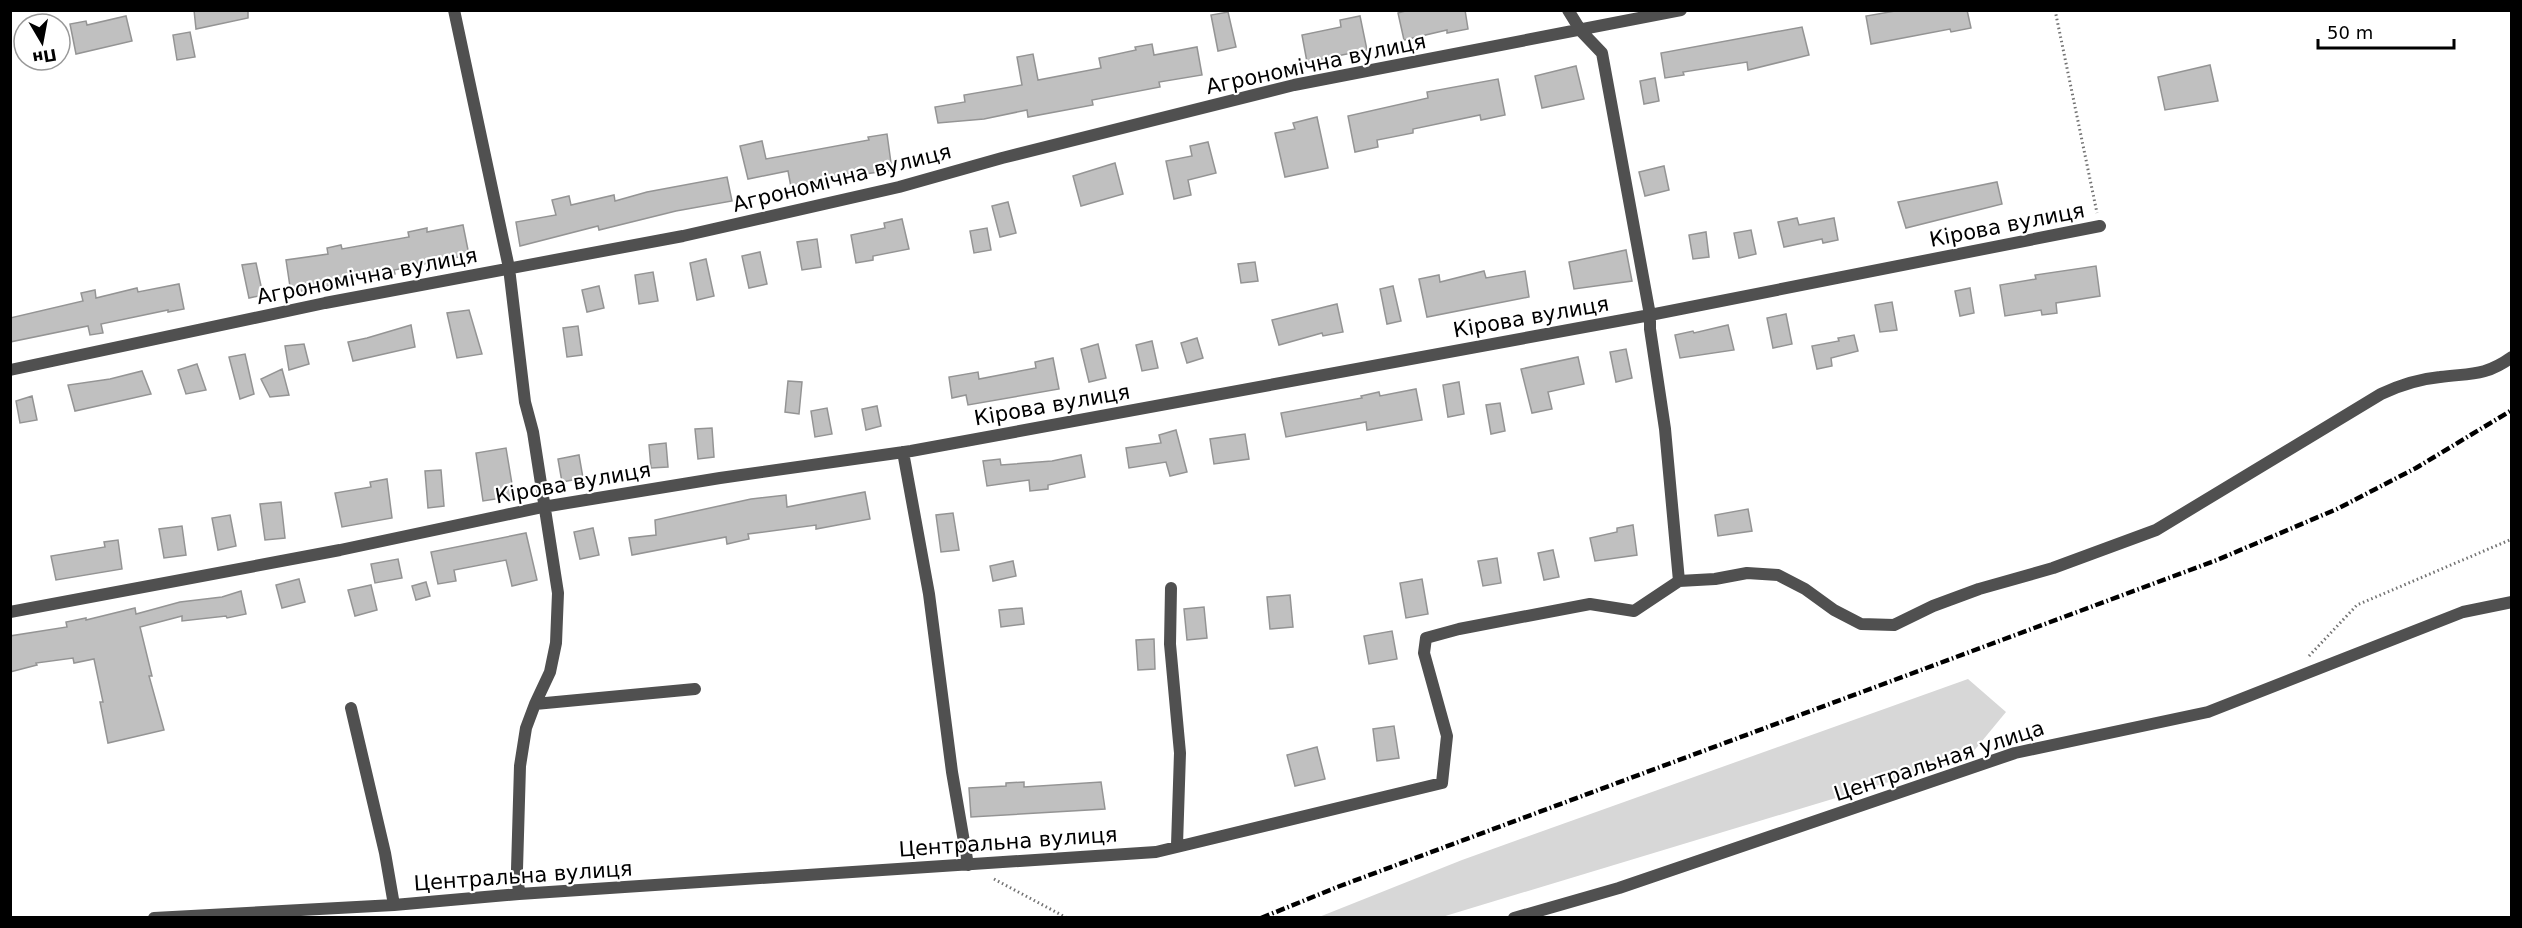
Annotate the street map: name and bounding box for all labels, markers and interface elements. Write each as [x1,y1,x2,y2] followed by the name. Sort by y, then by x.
[12,12,72,72] north arrow
[2318,12,2454,50] scale bar
[2327,22,2373,43] text: 50 m
[1204,29,1428,99] street label: Агрономічна вулиця
[31,45,58,68] text: Пн
[730,139,954,217] street label: Агрономічна вулиця
[1927,198,2087,252] street label: Кірова вулиця
[255,243,479,309] street label: Агрономічна вулиця
[1451,291,1611,343] street label: Кірова вулиця
[972,379,1132,431] street label: Кірова вулиця
[493,457,653,509] street label: Кірова вулиця
[1831,716,2047,806] street label: Центральная улица
[898,822,1118,862] street label: Центральна вулиця
[413,856,633,896] street label: Центральна вулиця

